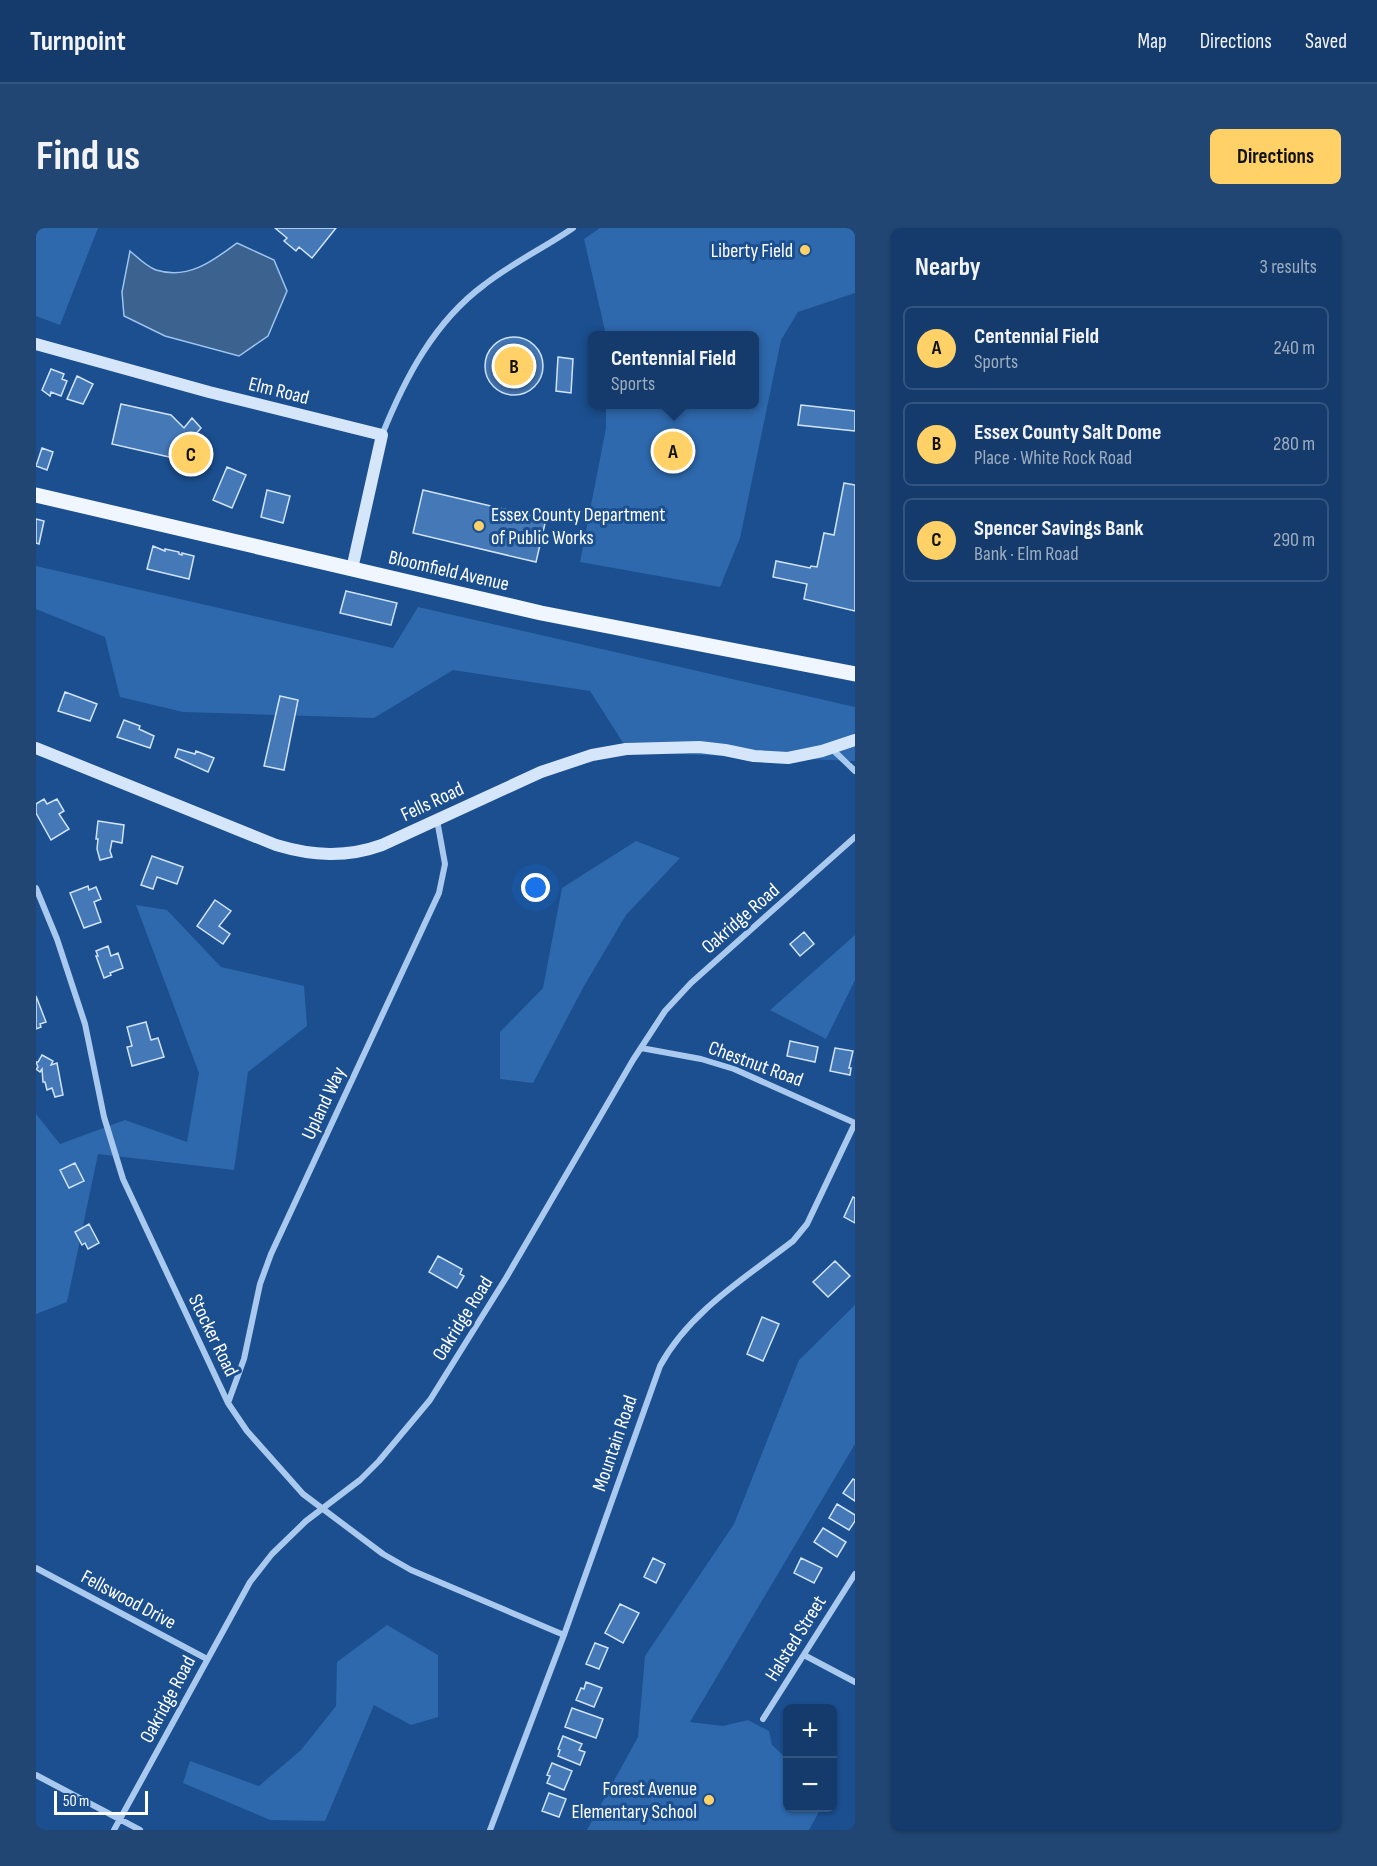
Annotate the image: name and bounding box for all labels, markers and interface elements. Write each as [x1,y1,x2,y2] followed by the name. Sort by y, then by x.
[30,25,126,58] text: Turnpoint
[1137,29,1167,54] text: Map
[1200,29,1272,54] text: Directions
[1305,29,1347,54] text: Saved
[1210,129,1341,184] button: Directions
[36,131,140,182] text: Find us
[711,239,793,263] place label: Liberty Field
[798,243,812,257] marker: Liberty Field
[915,252,981,283] text: Nearby
[1260,255,1317,279] text: 3 results
[974,323,1099,350] text: Centennial Field
[588,331,759,409] popup
[932,336,941,360] text: A
[1274,336,1315,360] text: 240 m
[494,344,534,388] pin: B
[611,345,736,372] text: Centennial Field
[974,350,1018,374] text: Sports
[246,372,311,410] street label: Elm Road
[611,372,655,396] text: Sports
[974,419,1161,446] text: Essex County Salt Dome
[654,428,692,474] pin: A
[172,432,210,476] pin: C
[932,432,941,456] text: B
[1273,432,1315,456] text: 280 m
[974,446,1132,470] text: Place · White Rock Road
[491,503,665,550] place label: Essex County Department of Public Works
[974,515,1144,542] text: Spencer Savings Bank
[472,519,486,533] marker: Essex County Department of Public Works
[931,528,942,552] text: C
[1273,528,1315,552] text: 290 m
[974,542,1079,566] text: Bank · Elm Road
[386,545,511,596] street label: Bloomfield Avenue
[397,777,468,827] street label: Fells Road
[521,873,550,902] your location
[697,878,784,959] street label: Oakridge Road
[705,1036,806,1092] street label: Chestnut Road
[297,1063,351,1144] street label: Upland Way
[427,1272,498,1365] street label: Oakridge Road
[183,1290,243,1380] street label: Stocker Road
[587,1392,643,1494] street label: Mountain Road
[77,1565,180,1635] street label: Fellswood Drive
[760,1591,832,1686] street label: Halsted Street
[135,1652,201,1747] street label: Oakridge Road
[783,1704,837,1812] map controls
[783,1704,837,1758] button: +
[783,1758,837,1812] button: −
[571,1777,697,1824] place label: Forest Avenue Elementary School
[54,1788,148,1816] scale bar
[63,1792,89,1811] text: 50 m
[702,1793,716,1807] marker: Forest Avenue Elementary School

